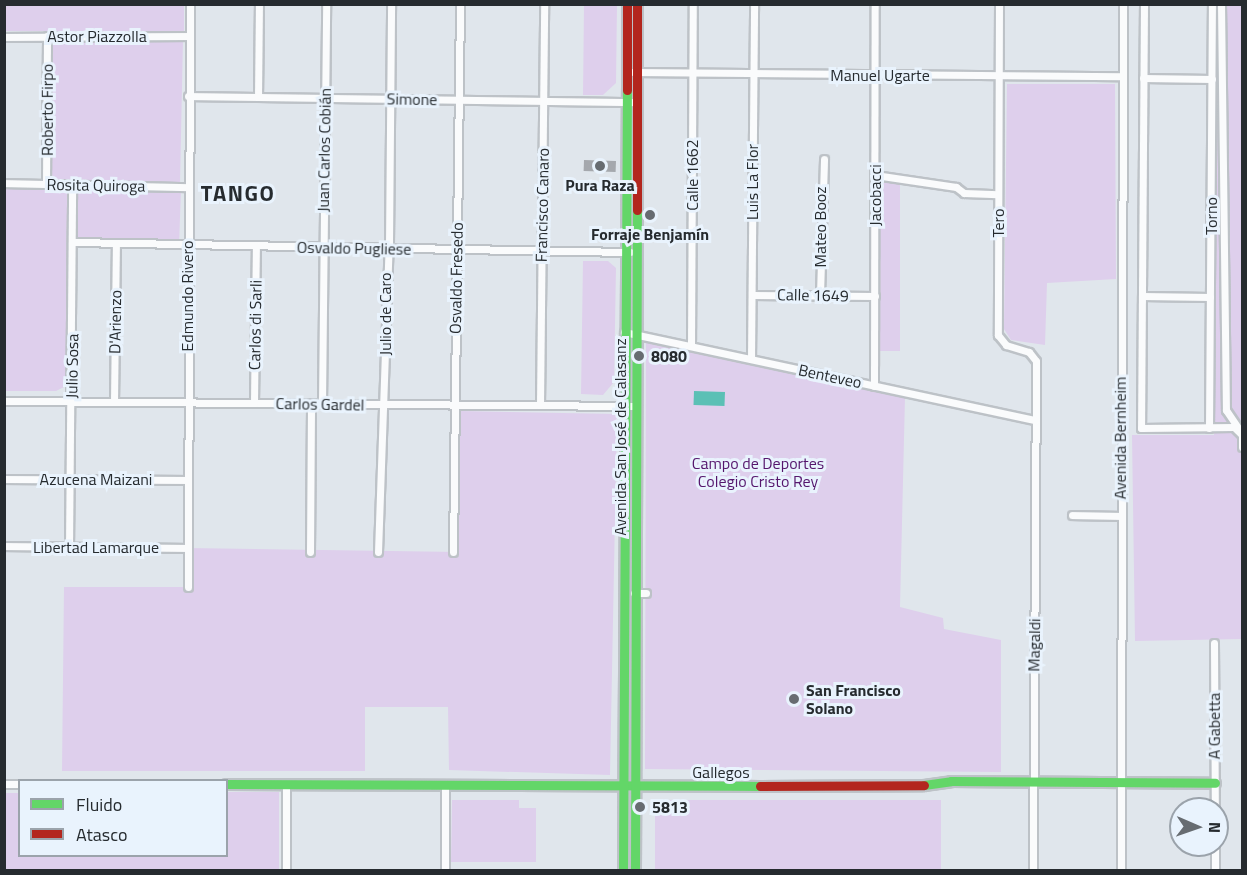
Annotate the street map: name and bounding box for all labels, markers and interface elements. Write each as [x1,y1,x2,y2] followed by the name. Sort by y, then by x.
[47,26,147,46] street label: Astor Piazzolla
[37,64,57,156] street label: Roberto Firpo
[830,65,930,85] street label: Manuel Ugarte
[313,88,335,212] street label: Juan Carlos Cobián
[387,89,437,109] street label: Simone
[682,139,702,211] street label: Calle 1662
[742,144,762,220] street label: Luis La Flor
[531,148,553,262] street label: Francisco Canaro
[593,159,607,173] marker: Pura Raza
[865,164,885,226] street label: Jacobacci
[46,175,146,195] street label: Rosita Quiroga
[565,175,635,195] place label: Pura Raza
[201,181,275,207] district label: TANGO
[810,186,830,268] street label: Mateo Booz
[1201,197,1221,235] street label: Torno
[643,208,657,222] marker: Forraje Benjamín
[988,209,1008,237] street label: Tero
[445,222,467,334] street label: Osvaldo Fresedo
[591,224,709,244] place label: Forraje Benjamín
[297,237,411,259] street label: Osvaldo Pugliese
[177,241,197,351] street label: Edmundo Rivero
[375,273,395,355] street label: Julio de Caro
[245,280,265,370] street label: Carlos di Sarli
[777,285,849,305] street label: Calle 1649
[105,290,125,354] street label: D'Arienzo
[62,333,82,399] street label: Julio Sosa
[610,338,630,536] street label: Avenida San José de Calasanz
[651,346,687,366] place label: 8080
[632,349,646,363] marker: 8080
[797,360,863,392] street label: Benteveo
[1110,377,1130,499] street label: Avenida Bernheim
[275,394,365,414] street label: Carlos Gardel
[692,453,824,491] park label: Campo de Deportes Colegio Cristo Rey
[40,469,152,489] street label: Azucena Maizani
[33,537,159,557] street label: Libertad Lamarque
[1024,618,1044,672] street label: Magaldi
[806,680,901,718] place label: San Francisco Solano
[787,692,801,706] marker: San Francisco Solano
[1204,693,1224,759] street label: A Gabetta
[692,762,750,782] street label: Gallegos
[18,779,228,857] legend
[76,791,122,818] text: Fluido
[652,797,688,817] place label: 5813
[1169,797,1229,857] north arrow
[633,800,647,814] marker: 5813
[76,821,127,848] text: Atasco
[1203,822,1227,834] text: N

